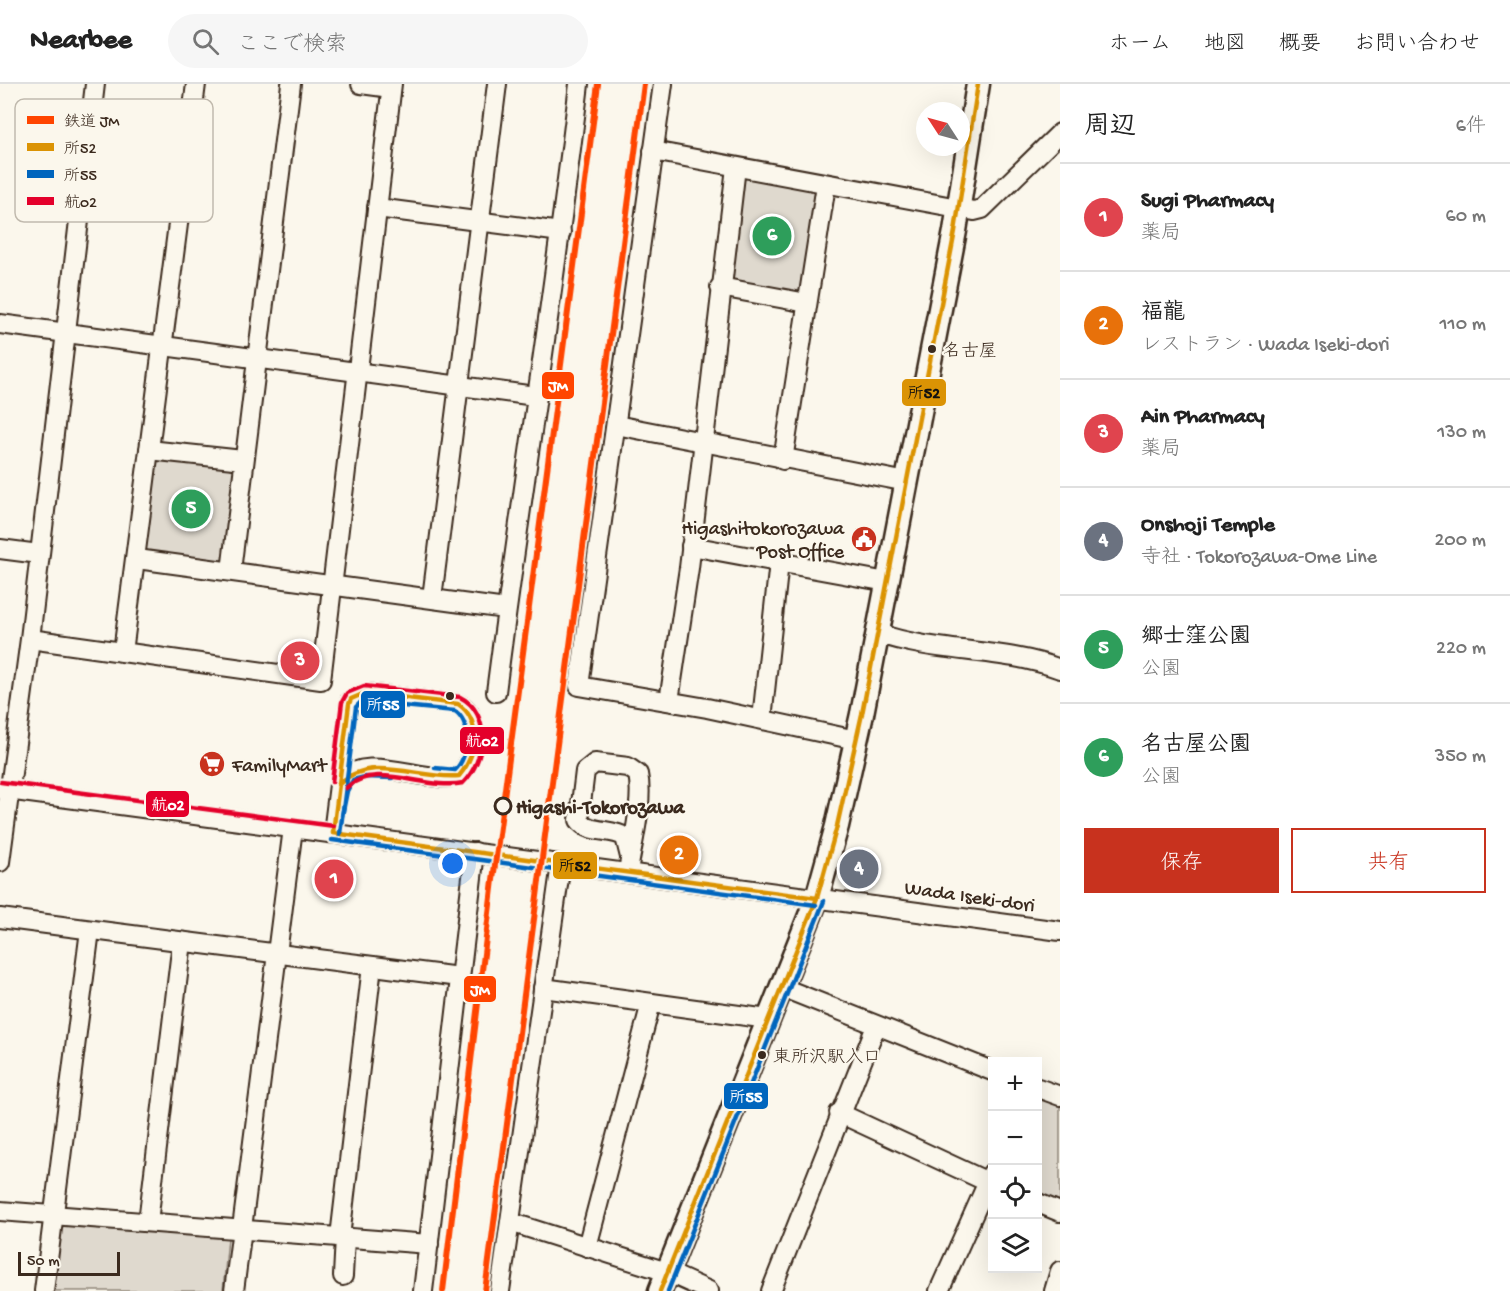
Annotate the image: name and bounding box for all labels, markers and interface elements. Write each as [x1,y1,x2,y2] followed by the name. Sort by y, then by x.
[168,14,588,68] search box
[30,25,132,58] text: Nearbee
[189,25,222,58] icon: search
[237,33,347,59] text: ここで検索
[1109,33,1171,58] text: ホーム
[1204,33,1246,58] text: 地図
[1279,33,1321,58] text: 概要
[1354,33,1480,58] text: お問い合わせ
[15,99,213,222] legend
[916,102,970,156] north arrow
[64,113,120,133] text: 鉄道 JM
[1084,113,1136,144] text: 周辺
[1456,116,1486,139] text: 6件
[64,140,96,160] text: 所52
[64,167,97,187] text: 所55
[1141,189,1274,215] text: Sugi Pharmacy
[64,194,97,214] text: 航02
[1099,206,1108,229] text: 1
[1446,206,1486,229] text: 60 m
[752,214,792,258] pin: 6
[1141,223,1181,246] text: 薬局
[1141,301,1185,327] text: 福龍
[1099,314,1108,337] text: 2
[1440,314,1486,337] text: 110 m
[1141,335,1390,358] text: レストラン · Wada Iseki-dori
[943,341,997,363] place label: 名古屋
[926,343,938,355] marker: 名古屋
[541,371,575,400] line badge: JM
[901,378,947,407] line badge: 所52
[547,379,569,398] text: JM
[908,385,940,405] text: 所52
[1141,405,1265,431] text: Ain Pharmacy
[1098,422,1109,445] text: 3
[1437,422,1486,445] text: 130 m
[1141,439,1181,462] text: 薬局
[172,486,210,532] pin: 5
[1141,513,1275,539] text: Onshoji Temple
[682,519,845,565] place label: Higashitokorozawa Post Office
[849,524,879,554] public building icon: Higashitokorozawa Post Office
[1099,530,1108,553] text: 4
[1435,530,1486,553] text: 200 m
[1141,547,1377,570] text: 寺社 · Tokorozawa-Ome Line
[1141,625,1251,651] text: 郷士窪公園
[280,638,320,684] pin: 3
[1098,638,1109,661] text: 5
[1436,638,1486,661] text: 220 m
[1141,659,1181,682] text: 公園
[360,690,406,719] line badge: 所55
[444,690,456,702] unlabelled marker
[367,697,400,717] text: 所55
[459,726,505,755] line badge: 航02
[466,732,499,753] text: 航02
[1141,733,1251,759] text: 名古屋公園
[1098,746,1109,769] text: 6
[1435,746,1486,769] text: 350 m
[197,749,227,779] supermarket icon: FamilyMart
[231,756,328,779] place label: FamilyMart
[1141,767,1181,790] text: 公園
[145,790,190,818] line badge: 航02
[152,796,185,817] text: 航02
[494,797,512,815] marker: Higashi-Tokorozawa
[516,798,685,821] place label: Higashi-Tokorozawa
[1084,828,1279,893] button: 保存
[1291,828,1486,893] button: 共有
[660,832,698,878] pin: 2
[840,846,878,892] pin: 4
[438,849,467,878] your location
[552,851,598,880] line badge: 所52
[314,856,354,902] pin: 1
[559,858,591,878] text: 所52
[903,878,1036,919] street label: Wada Iseki-dori
[463,975,497,1003] line badge: JM
[469,983,491,1002] text: JM
[773,1047,881,1069] place label: 東所沢駅入口
[756,1049,768,1061] marker: 東所沢駅入口
[988,1057,1042,1273] map controls
[988,1057,1042,1111] button: +
[723,1082,769,1110] line badge: 所55
[730,1089,763,1109] text: 所55
[988,1111,1042,1165] button: −
[988,1165,1042,1219] button: locate
[988,1219,1042,1273] button: layers
[18,1249,120,1276] scale bar
[27,1253,60,1272] text: 50 m

